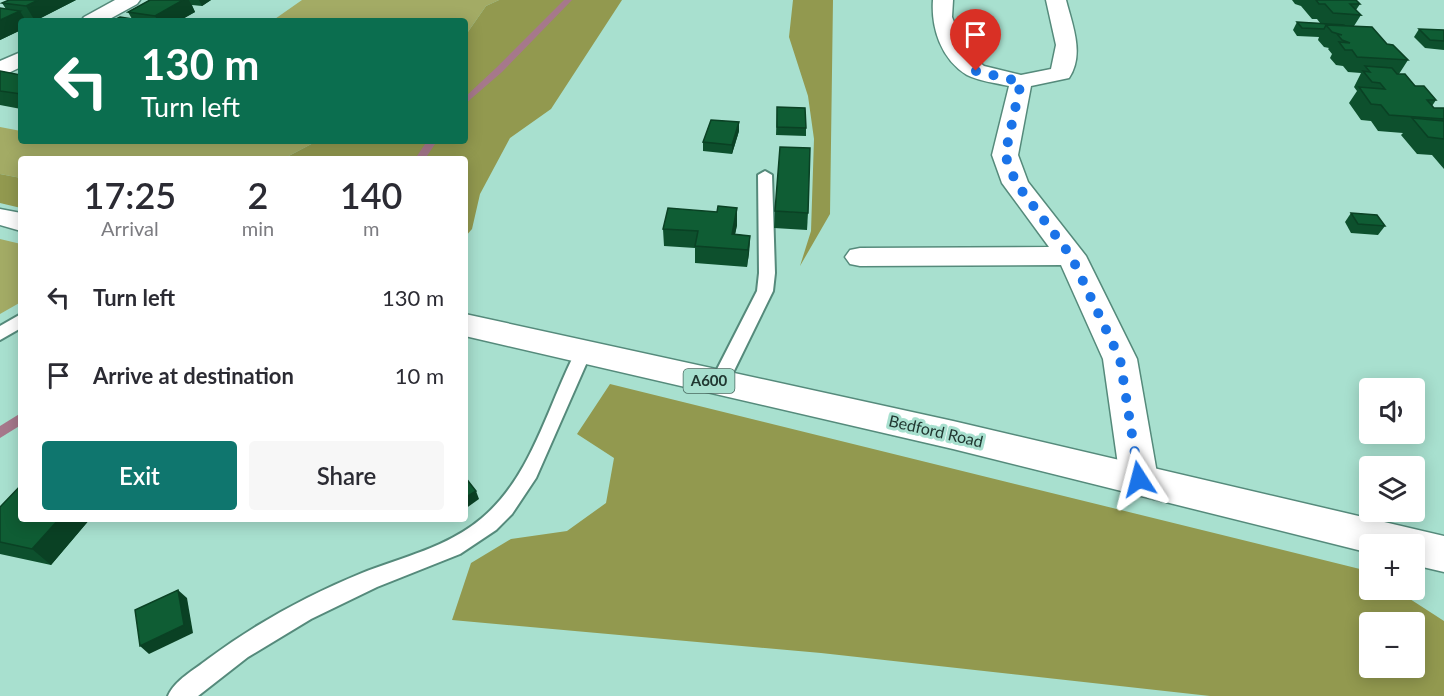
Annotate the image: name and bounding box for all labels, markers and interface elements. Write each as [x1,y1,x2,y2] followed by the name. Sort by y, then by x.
[950,9,1001,71] pin
[959,18,992,51] icon: arrive
[141,39,259,89] text: 130 m
[42,42,120,120] icon: left
[141,90,240,123] text: Turn left
[84,173,176,217] text: 17:25
[248,173,268,217] text: 2
[340,173,402,217] text: 140
[101,216,159,240] text: Arrival
[242,216,274,240] text: min
[363,216,379,240] text: m
[42,281,75,314] icon: left
[93,284,175,311] text: Turn left
[382,284,444,311] text: 130 m
[42,359,75,392] icon: arrive
[93,362,294,389] text: Arrive at destination
[395,362,444,389] text: 10 m
[684,369,734,393] road number: A600
[1359,378,1425,678] map controls
[1359,378,1425,444] button: sound
[887,410,985,451] street label: Bedford Road
[42,441,237,510] button: Exit
[249,441,444,510] button: Share
[1107,447,1171,511] position arrow
[1359,456,1425,522] button: layers
[1359,534,1425,600] button: +
[1359,612,1425,678] button: −

